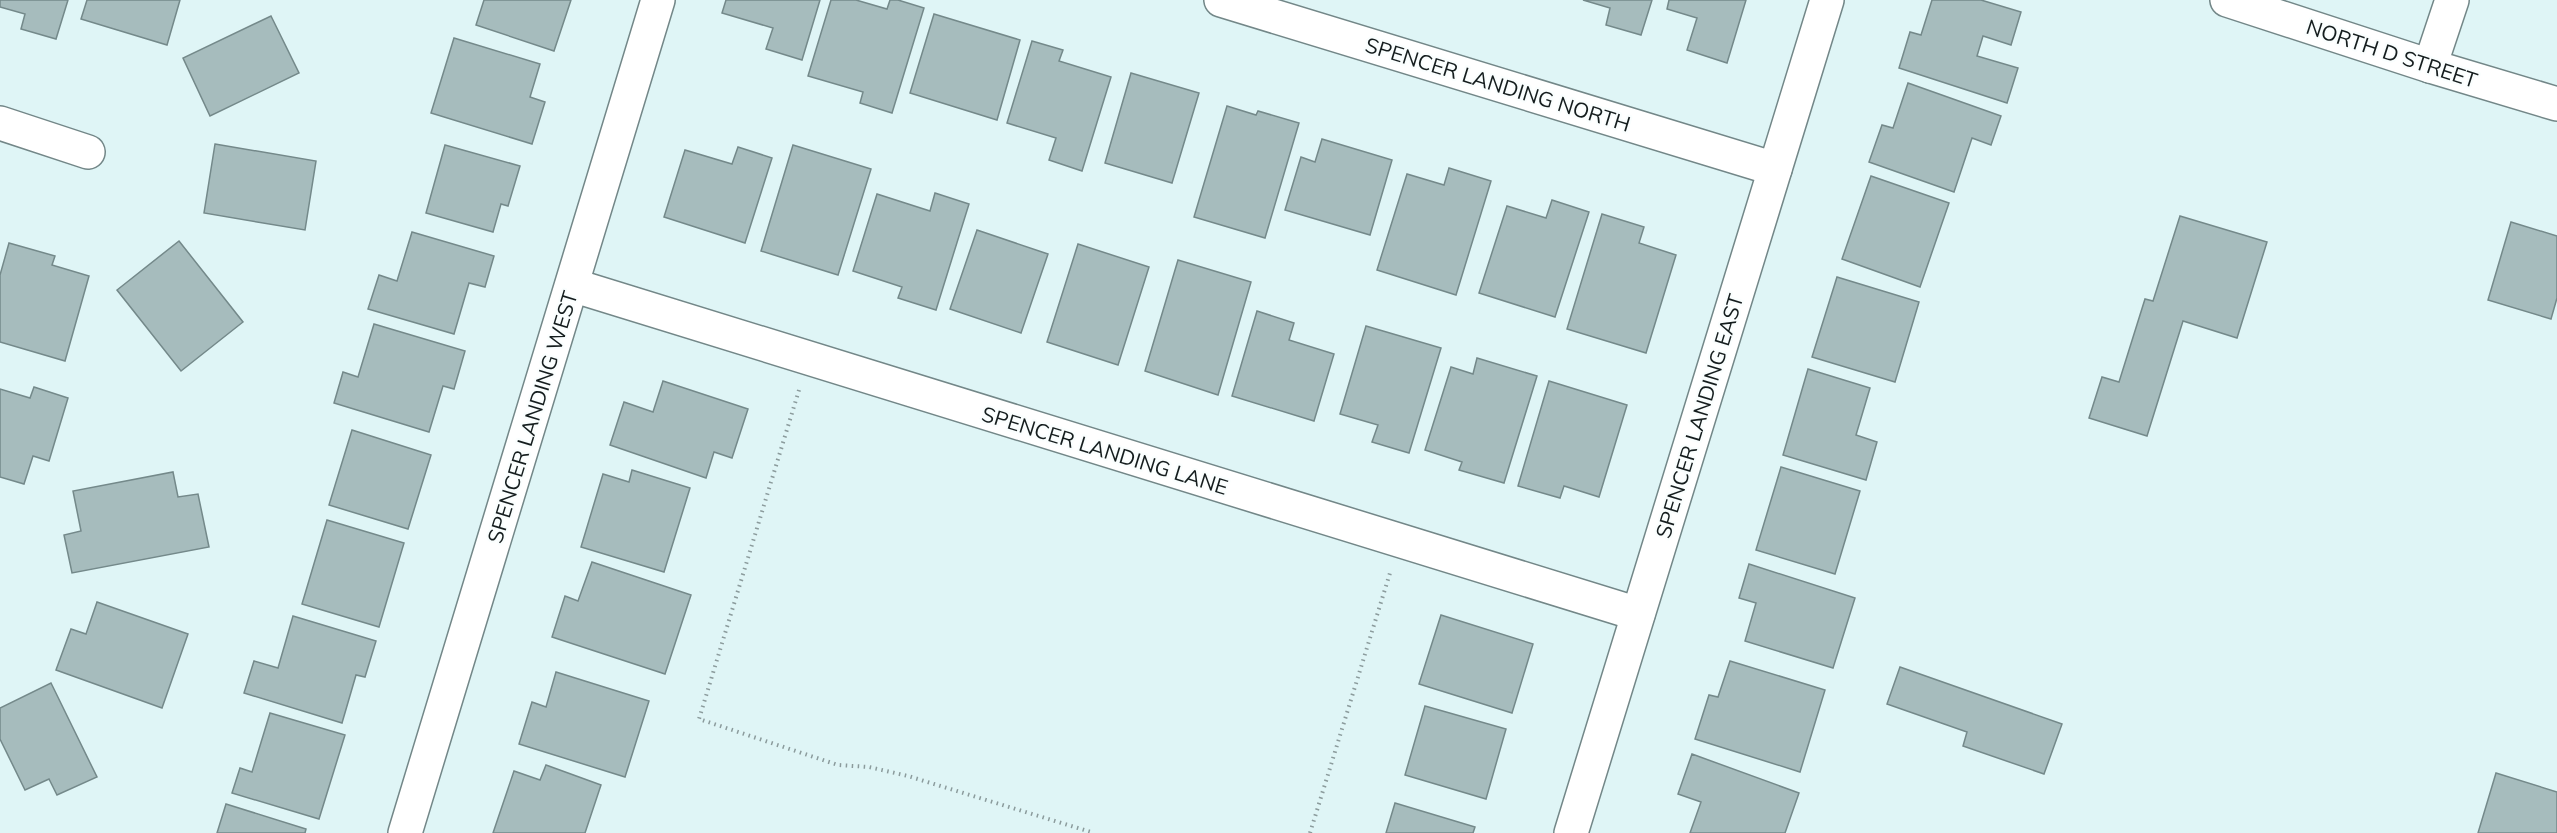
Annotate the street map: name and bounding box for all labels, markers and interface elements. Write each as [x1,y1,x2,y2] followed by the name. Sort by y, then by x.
[2303,13,2481,93] street label: NORTH D STREET
[1362,31,1634,137] street label: SPENCER LANDING NORTH
[481,288,583,546] street label: SPENCER LANDING WEST
[1649,290,1749,541] street label: SPENCER LANDING EAST
[979,400,1231,500] street label: SPENCER LANDING LANE

